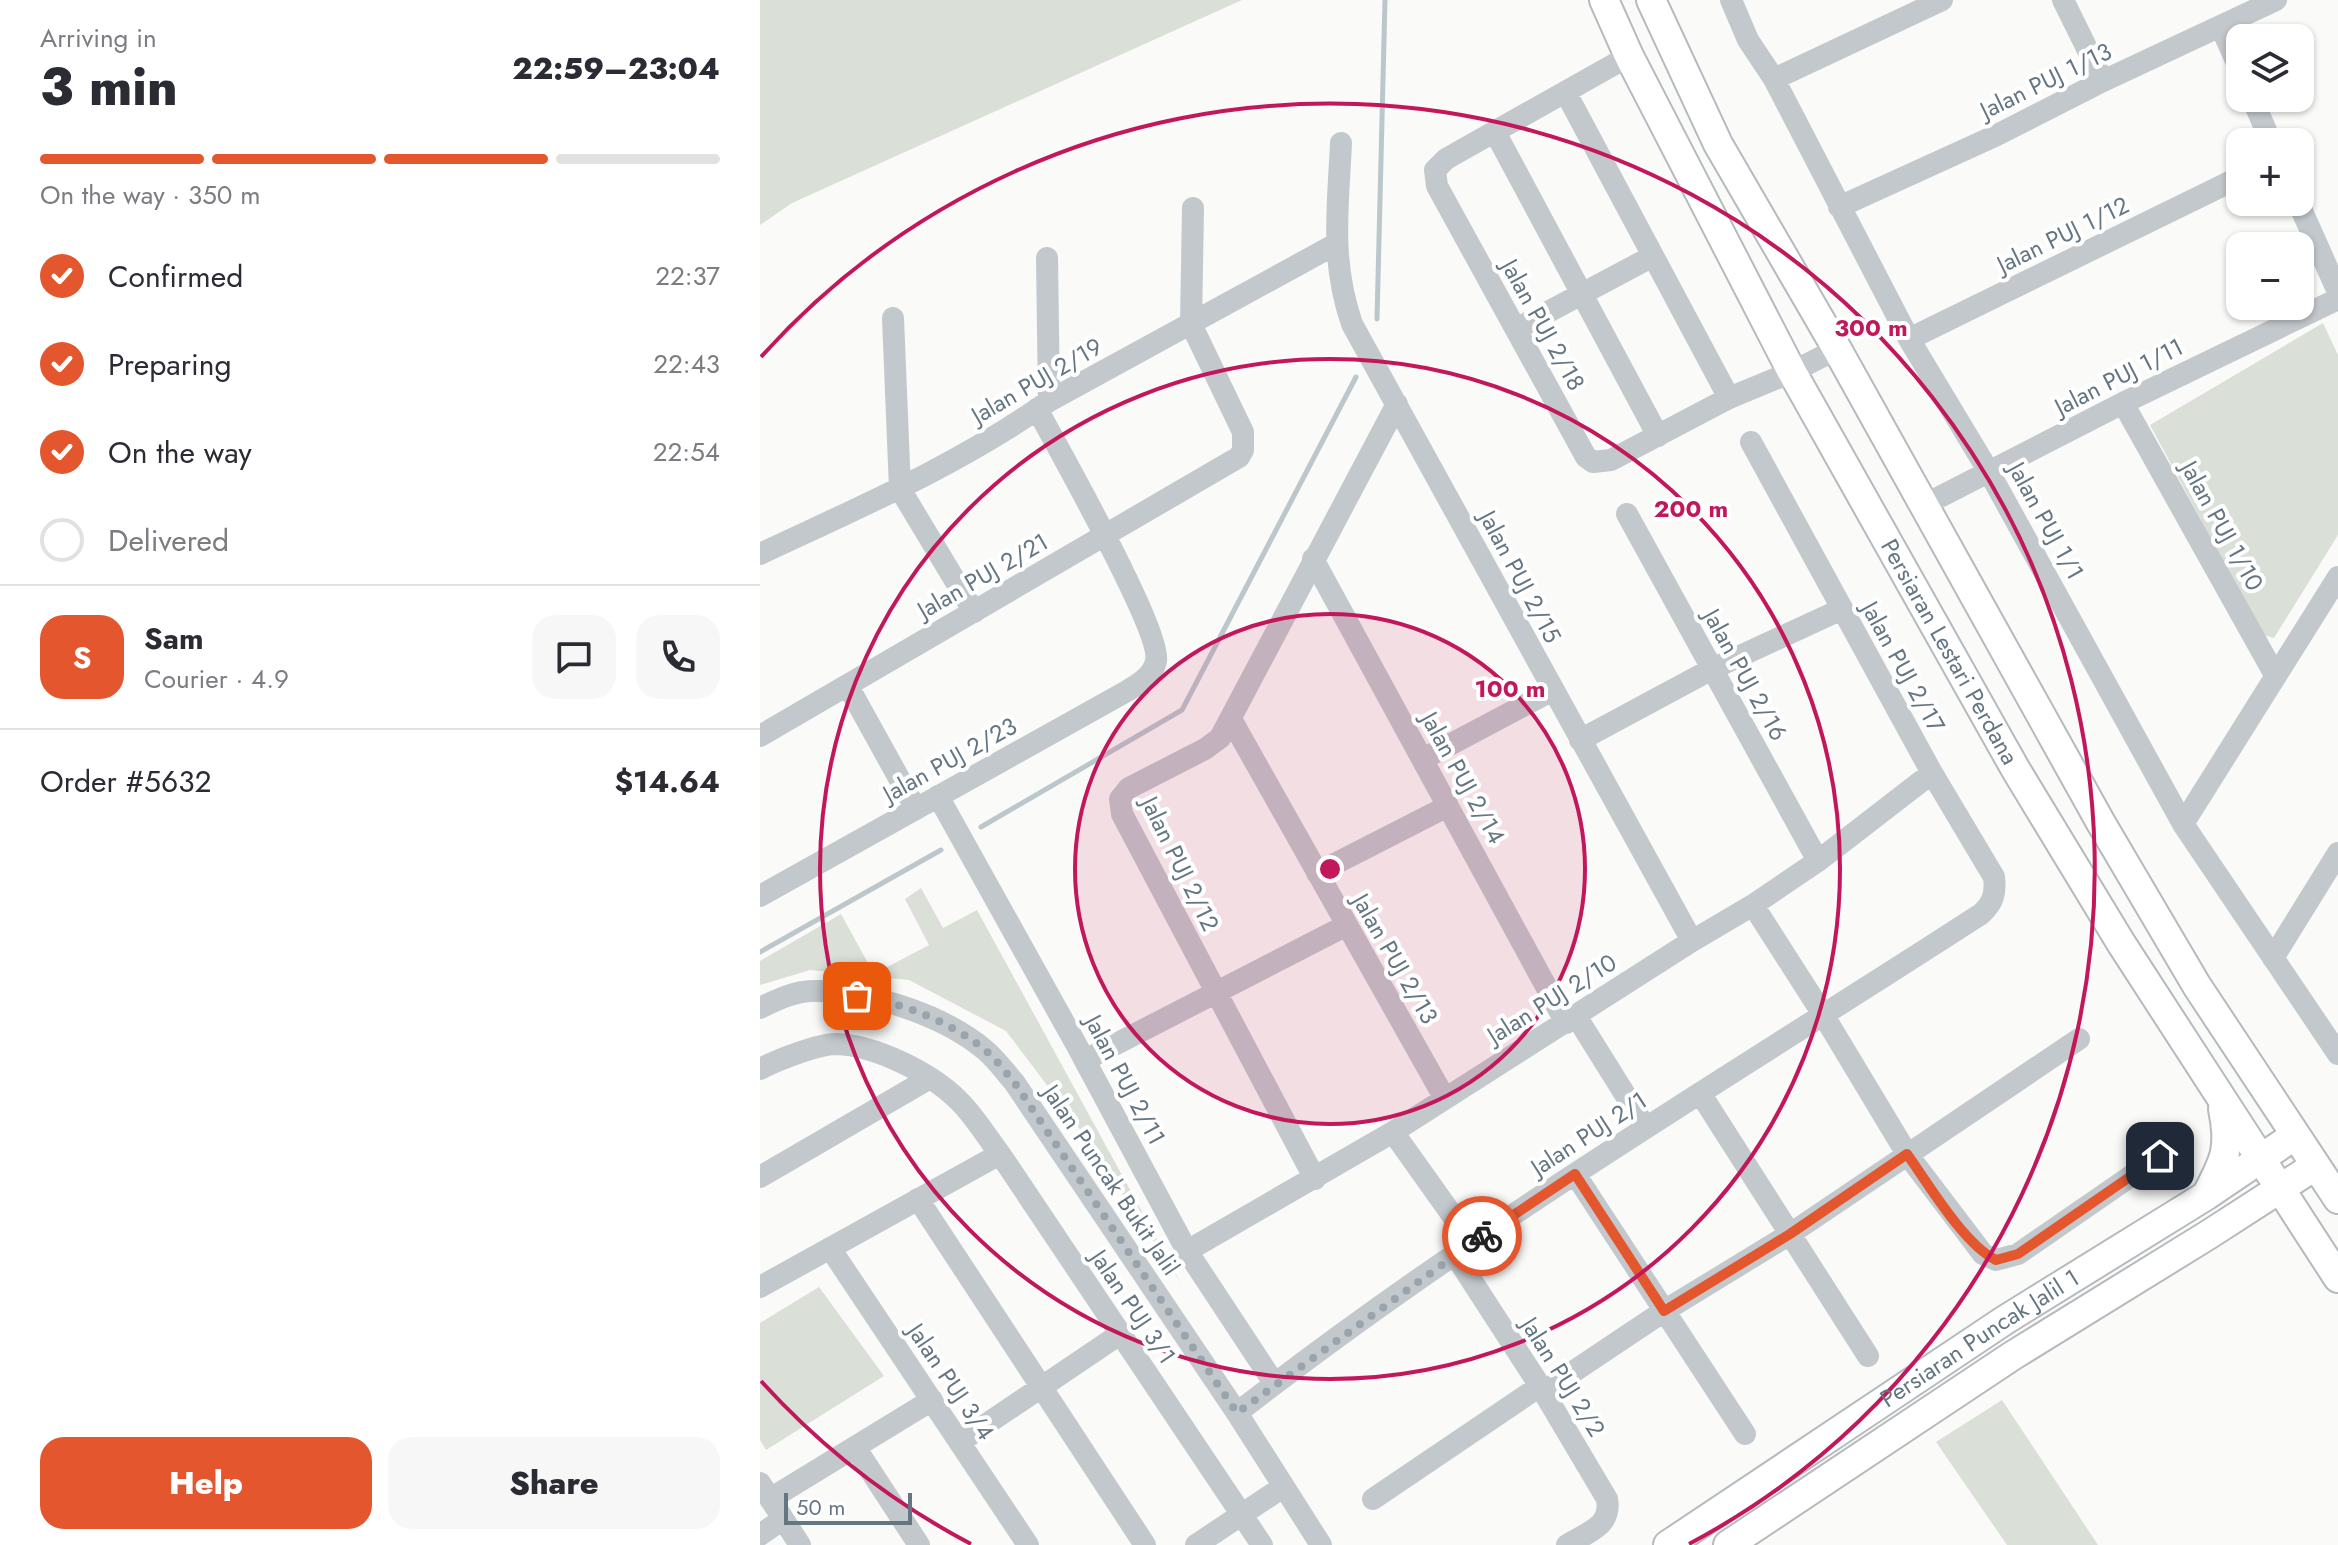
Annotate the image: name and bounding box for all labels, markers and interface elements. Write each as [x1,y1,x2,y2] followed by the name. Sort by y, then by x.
[40,19,157,57] text: Arriving in
[2226,24,2314,320] map controls
[2226,24,2314,112] button: layers
[1971,34,2117,129] street label: Jalan PUJ 1/13
[512,47,720,90] text: 22:59–23:04
[40,49,178,125] text: 3 min
[2226,128,2314,216] button: +
[40,176,261,214] text: On the way · 350 m
[1988,187,2135,283] street label: Jalan PUJ 1/12
[2226,232,2314,320] button: −
[1491,250,1594,397] street label: Jalan PUJ 2/18
[40,254,84,298] icon: check
[108,255,243,298] text: Confirmed
[655,257,720,295] text: 22:37
[1834,310,1908,345] text: 300 m
[962,329,1109,434] street label: Jalan PUJ 2/19
[2046,329,2189,425] street label: Jalan PUJ 1/11
[40,342,84,386] icon: check
[108,343,232,386] text: Preparing
[653,345,720,383] text: 22:43
[40,430,84,474] icon: check
[108,431,252,474] text: On the way
[653,433,720,471] text: 22:54
[2171,452,2273,597] street label: Jalan PUJ 1/10
[1998,453,2093,586] street label: Jalan PUJ 1/1
[1654,491,1728,526] text: 200 m
[1469,502,1570,649] street label: Jalan PUJ 2/15
[108,519,229,562] text: Delivered
[908,524,1055,629] street label: Jalan PUJ 2/21
[1872,532,2028,771] street label: Persiaran Lestari Perdana
[1852,592,1954,739] street label: Jalan PUJ 2/17
[1693,600,1796,747] street label: Jalan PUJ 2/16
[532,615,616,699] button: chat
[636,615,720,699] button: phone
[144,617,204,660] text: Sam
[73,636,91,679] text: S
[144,660,289,698] text: Courier · 4.9
[1475,671,1545,706] text: 100 m
[1411,703,1514,850] street label: Jalan PUJ 2/14
[874,708,1023,812] street label: Jalan PUJ 2/23
[40,760,212,803] text: Order #5632
[614,760,720,803] text: $14.64
[1131,788,1228,937] street label: Jalan PUJ 2/12
[1316,855,1344,883] centre of rings
[1342,885,1447,1030] street label: Jalan PUJ 2/13
[1478,945,1623,1054] street label: Jalan PUJ 2/10
[823,962,891,1030] pin
[835,974,879,1018] icon: bag
[1075,1006,1174,1151] street label: Jalan PUJ 2/11
[1033,1075,1188,1282] street label: Jalan Puncak Bukit Jalil
[1521,1083,1654,1186] street label: Jalan PUJ 2/1
[2126,1122,2194,1190] pin
[2138,1134,2182,1178] icon: home
[1442,1196,1522,1276] courier
[1460,1214,1504,1258] icon: bike
[1081,1240,1185,1371] street label: Jalan PUJ 3/1
[1873,1260,2086,1416] street label: Persiaran Puncak Jalil 1
[1511,1308,1614,1443] street label: Jalan PUJ 2/2
[898,1314,1004,1447] street label: Jalan PUJ 3/4
[40,1437,372,1529] button: Help
[388,1437,720,1529] button: Share
[784,1489,912,1525] scale bar
[796,1491,845,1523] text: 50 m

